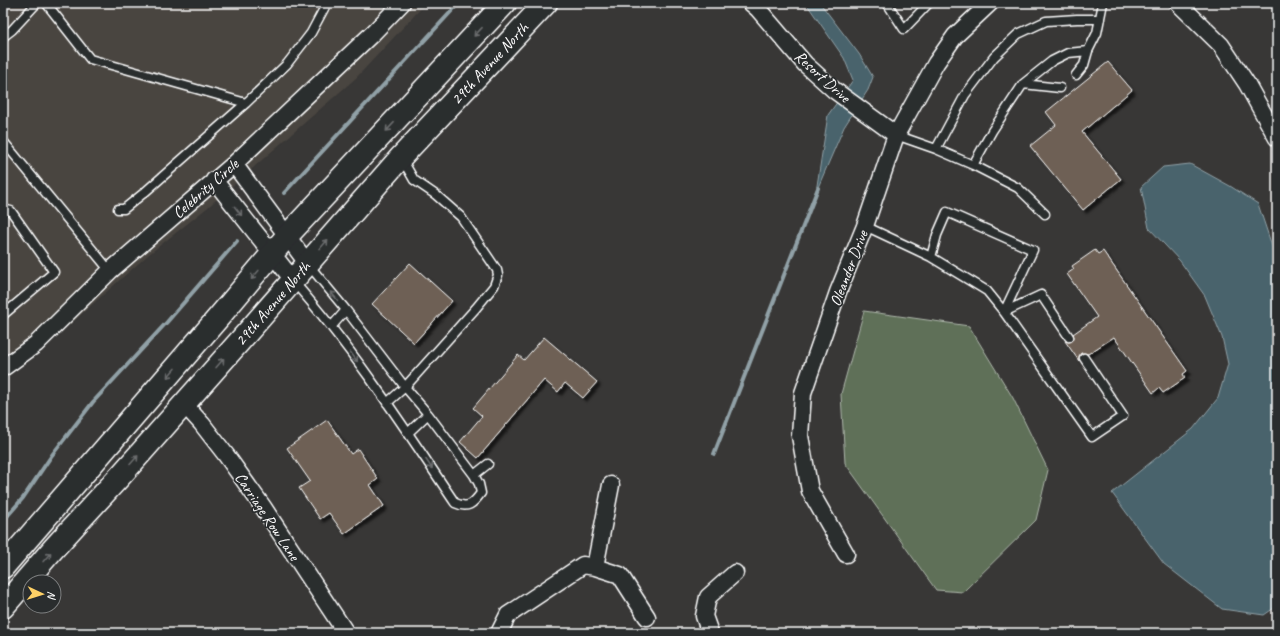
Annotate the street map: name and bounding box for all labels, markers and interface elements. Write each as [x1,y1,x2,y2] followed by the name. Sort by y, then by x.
[447,17,534,109] street label: 29th Avenue North
[474,26,483,36] one-way arrow
[790,46,856,108] street label: Resort Drive
[385,122,394,132] one-way arrow
[169,153,244,223] street label: Celebrity Circle
[234,205,242,216] one-way arrow
[825,226,873,309] street label: Oleander Drive
[319,238,328,249] one-way arrow
[231,256,316,350] street label: 29th Avenue North
[251,269,260,280] one-way arrow
[330,291,339,301] one-way arrow
[350,352,358,363] one-way arrow
[216,358,225,368] one-way arrow
[166,368,175,379] one-way arrow
[130,455,139,466] one-way arrow
[425,458,433,469] one-way arrow
[230,469,305,566] street label: Carriage Row Lane
[42,551,51,562] one-way arrow
[22,574,62,614] north arrow
[45,591,59,601] text: N

